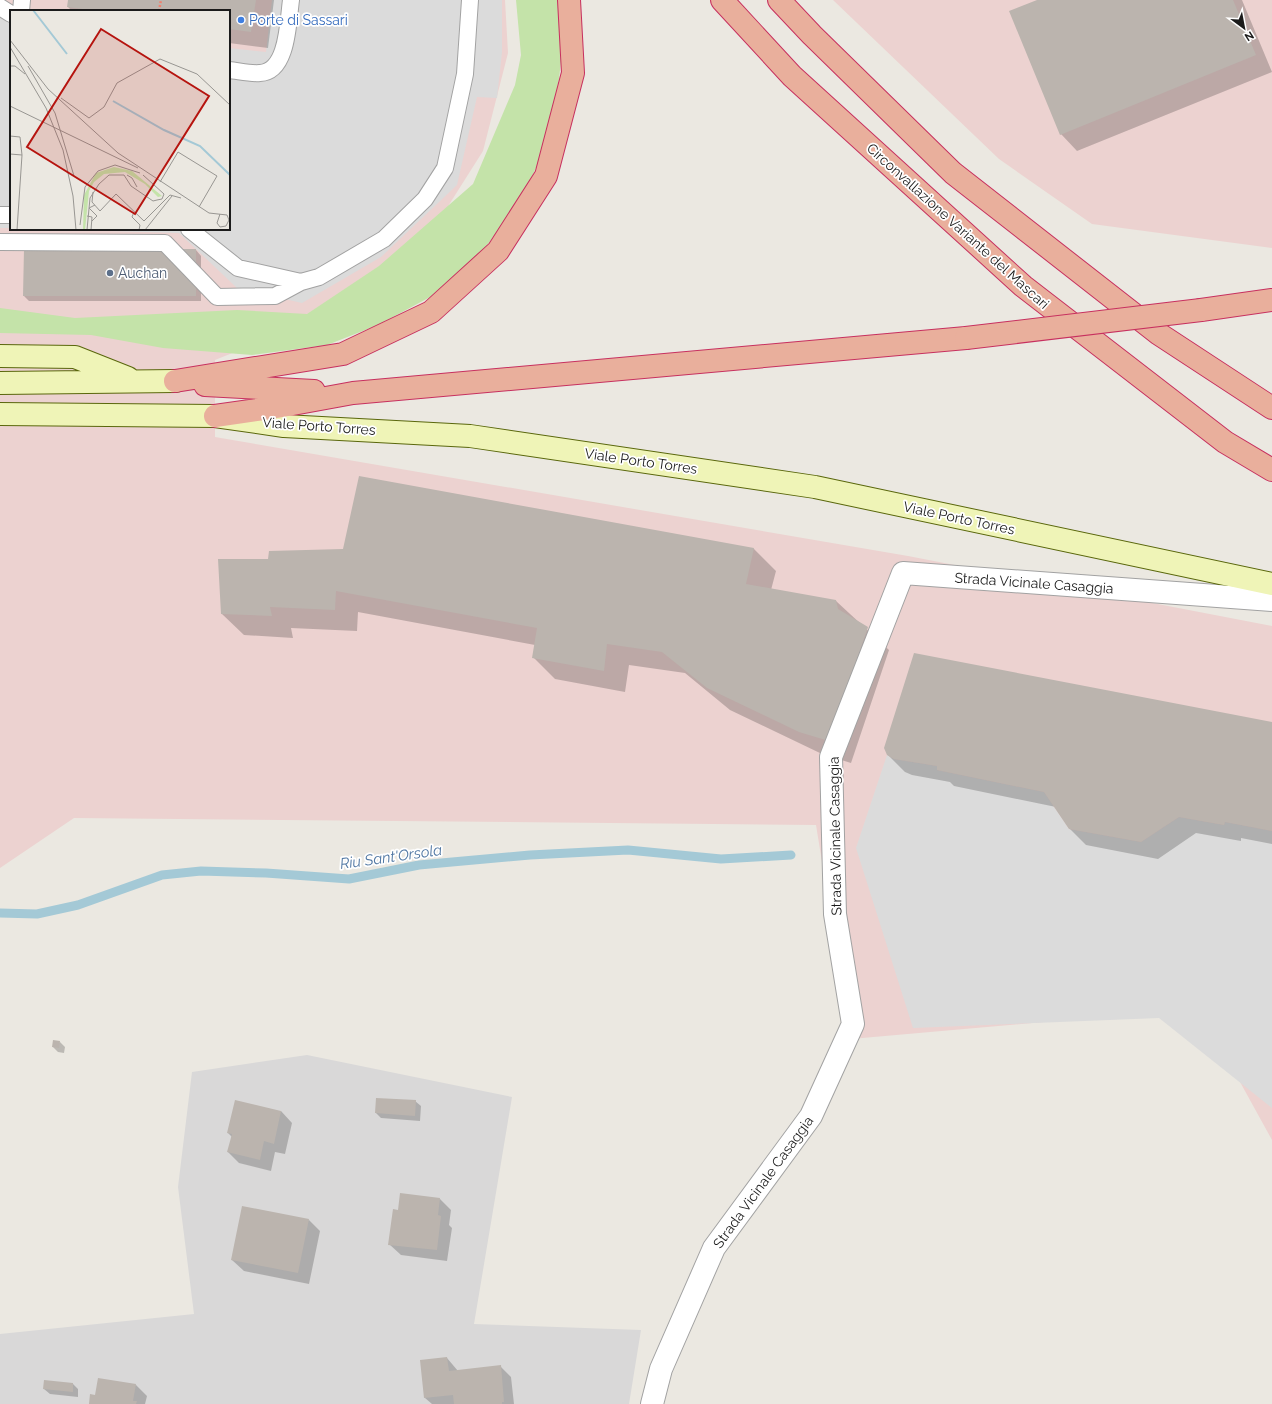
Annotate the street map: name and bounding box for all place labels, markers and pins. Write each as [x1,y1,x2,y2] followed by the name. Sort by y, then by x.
[249,12,348,28] place label: Porte di Sassari
[236,15,246,25] marker: Porte di Sassari
[118,265,167,281] place label: Auchan
[105,268,115,278] marker: Auchan

